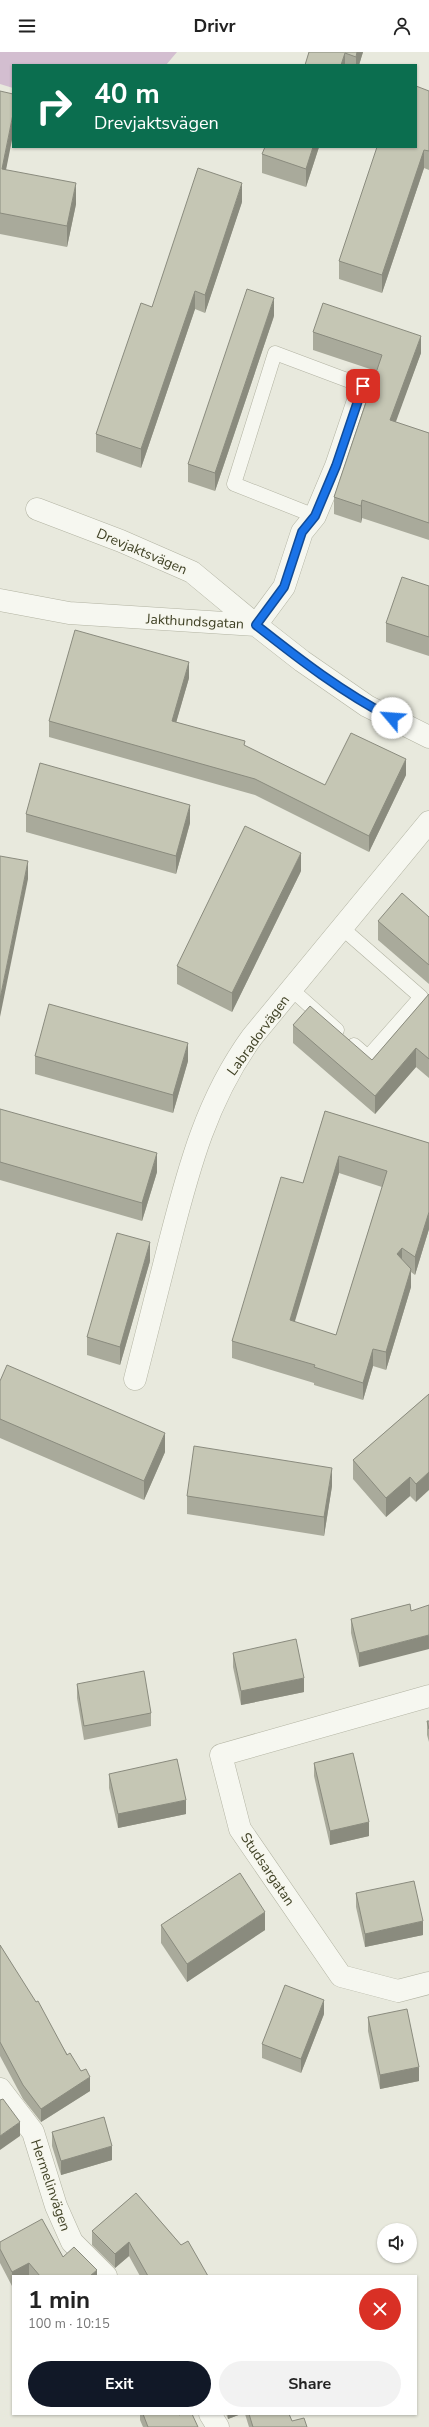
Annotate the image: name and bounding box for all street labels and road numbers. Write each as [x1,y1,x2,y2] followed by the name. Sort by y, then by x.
[93,524,190,579] street label: Drevjaktsvägen
[144,609,245,634] street label: Jakthundsgatan
[223,991,294,1079] street label: Labradorvägen
[236,1829,299,1910] street label: Studsargatan
[26,2137,75,2234] street label: Hermelinvägen

